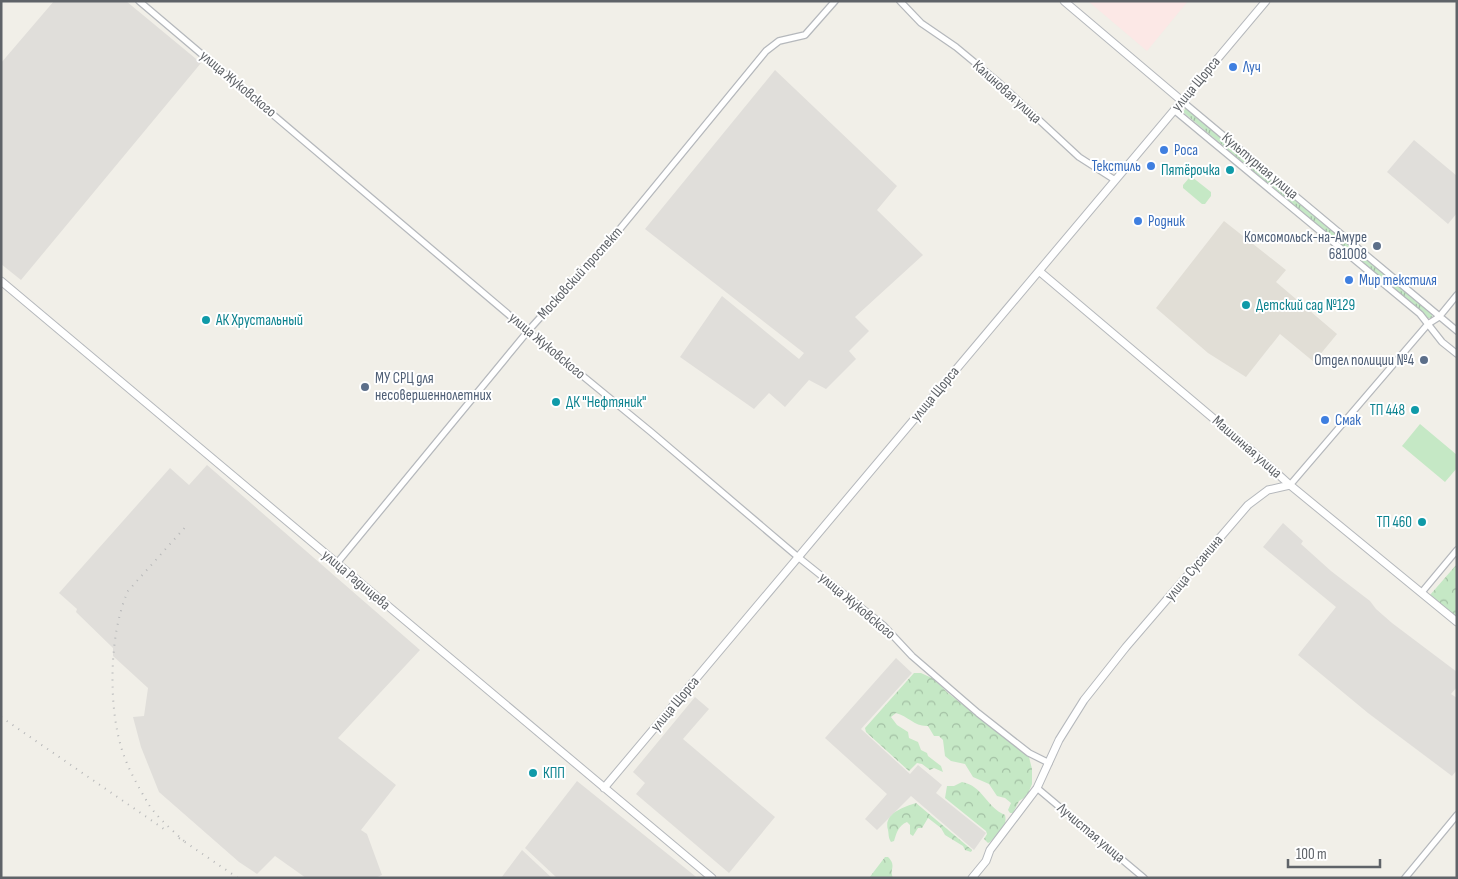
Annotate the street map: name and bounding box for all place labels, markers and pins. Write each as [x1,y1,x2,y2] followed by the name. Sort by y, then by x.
[1242,58,1261,77] place label: Луч
[1227,61,1239,73] marker: Луч
[1174,141,1198,160] place label: Роса
[1158,144,1170,156] marker: Роса
[1091,157,1141,176] place label: Текстиль
[1145,160,1157,172] marker: Текстиль
[1161,161,1220,180] place label: Пятёрочка
[1224,164,1236,176] marker: Пятёрочка
[1148,212,1185,231] place label: Родник
[1132,215,1144,227] marker: Родник
[1244,228,1367,264] place label: Комсомольск-на-Амуре 681008
[1371,240,1383,252] marker: Комсомольск-на-Амуре 681008
[1359,271,1437,290] place label: Мир текстиля
[1343,274,1355,286] marker: Мир текстиля
[1256,296,1355,315] place label: Детский сад №129
[1240,299,1252,311] marker: Детский сад №129
[215,311,303,330] place label: АК Хрустальный
[200,314,212,326] marker: АК Хрустальный
[1314,351,1414,370] place label: Отдел полиции №4
[1418,354,1430,366] marker: Отдел полиции №4
[375,369,492,405] place label: МУ СРЦ для несовершеннолетних
[359,381,371,393] marker: МУ СРЦ для несовершеннолетних
[566,393,647,412] place label: ДК "Нефтяник"
[550,396,562,408] marker: ДК "Нефтяник"
[1370,401,1405,420] place label: ТП 448
[1409,404,1421,416] marker: ТП 448
[1335,411,1361,430] place label: Смак
[1319,414,1331,426] marker: Смак
[1376,513,1412,532] place label: ТП 460
[1416,516,1428,528] marker: ТП 460
[543,764,565,783] place label: КПП
[527,767,539,779] marker: КПП

